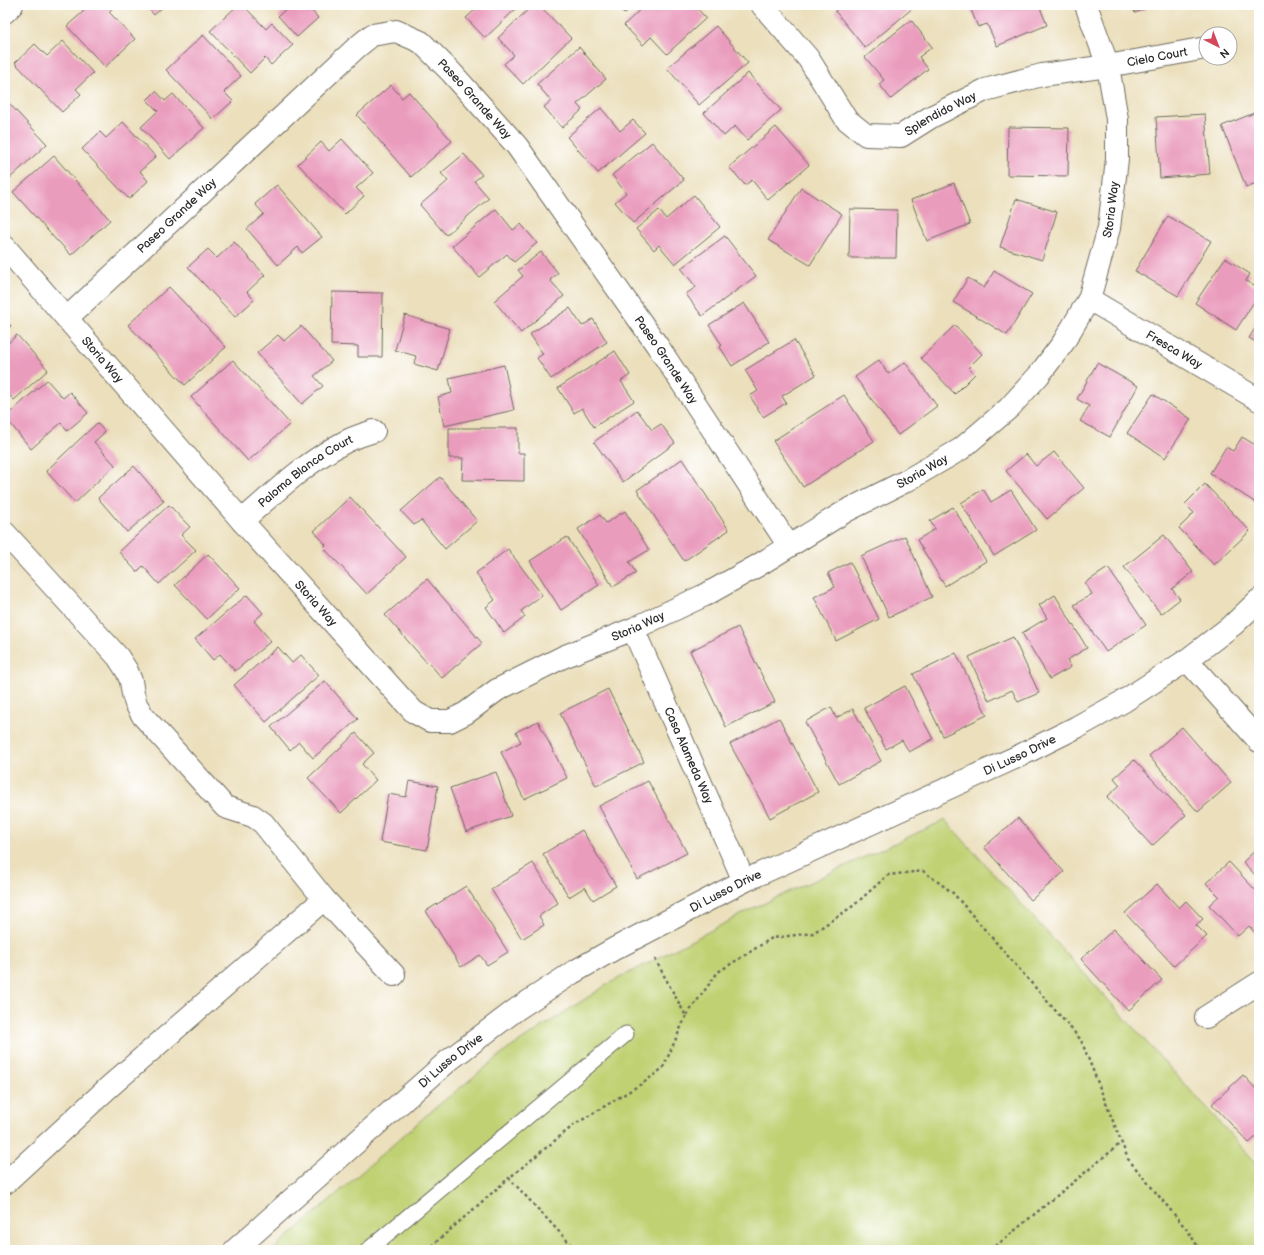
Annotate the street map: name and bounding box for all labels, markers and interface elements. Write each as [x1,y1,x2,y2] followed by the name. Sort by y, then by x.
[1198,26,1238,66] north arrow
[1126,44,1189,70] street label: Cielo Court
[1217,45,1232,61] text: N
[435,56,515,143] street label: Paseo Grande Way
[902,88,979,139] street label: Splendido Way
[134,175,220,256] street label: Paseo Grande Way
[1099,180,1122,239] street label: Storia Way
[631,313,701,407] street label: Paseo Grande Way
[1143,327,1205,372] street label: Fresca Way
[78,333,127,386] street label: Storia Way
[255,432,355,511] street label: Paloma Blanca Court
[894,451,951,492] street label: Storia Way
[291,577,341,630] street label: Storia Way
[609,607,667,644] street label: Storia Way
[661,705,717,806] street label: Casa Alameda Way
[981,731,1058,779] street label: Di Lusso Drive
[687,867,764,916] street label: Di Lusso Drive
[415,1030,486,1091] street label: Di Lusso Drive

